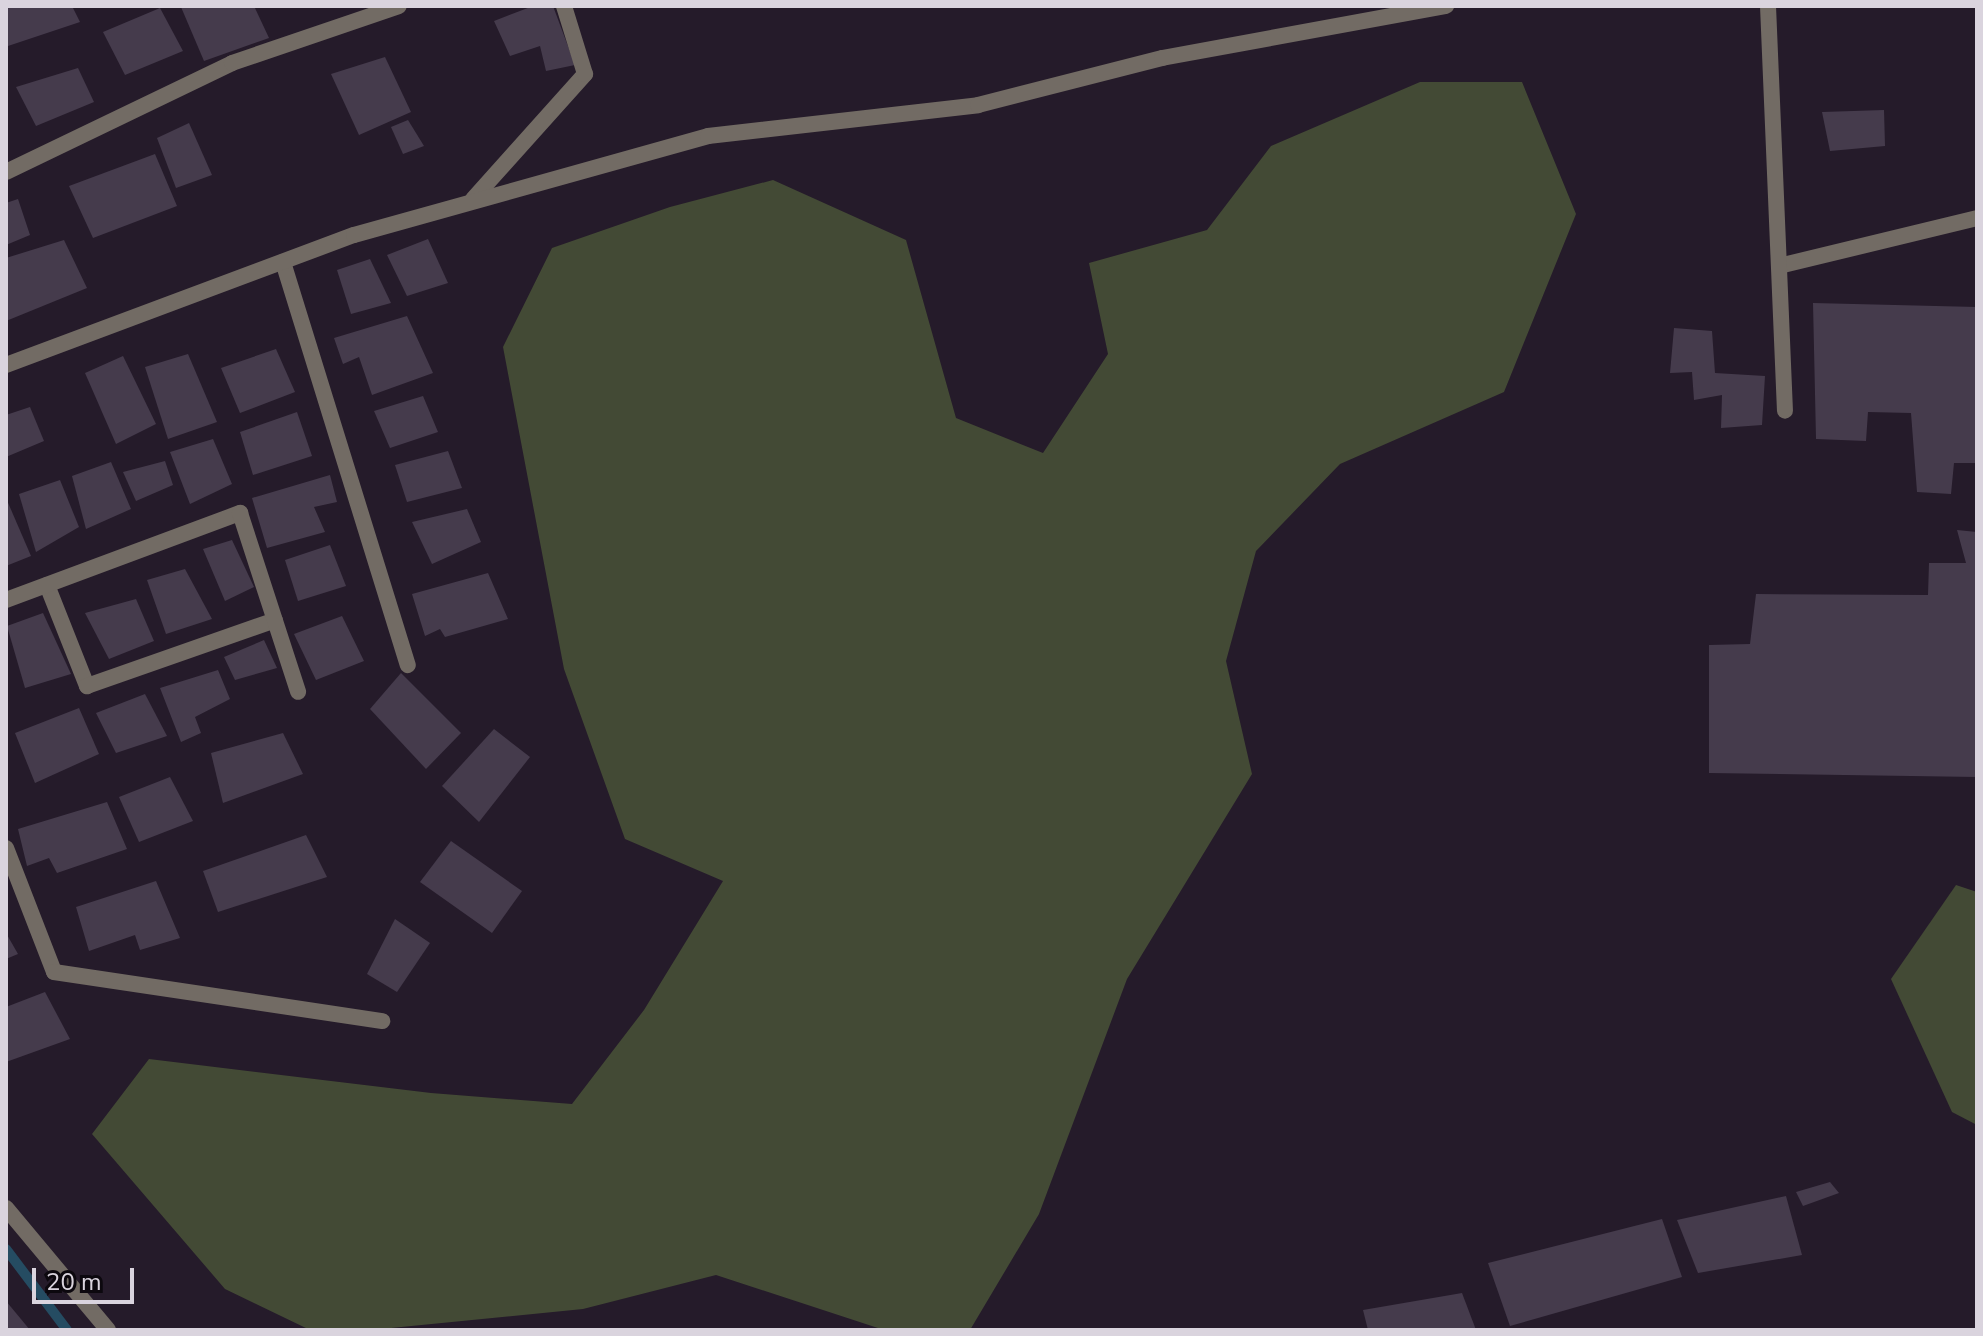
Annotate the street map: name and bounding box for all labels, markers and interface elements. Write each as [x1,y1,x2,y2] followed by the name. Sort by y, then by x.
[36,1252,138,1302] scale bar
[46,1266,102,1298] text: 20 m

